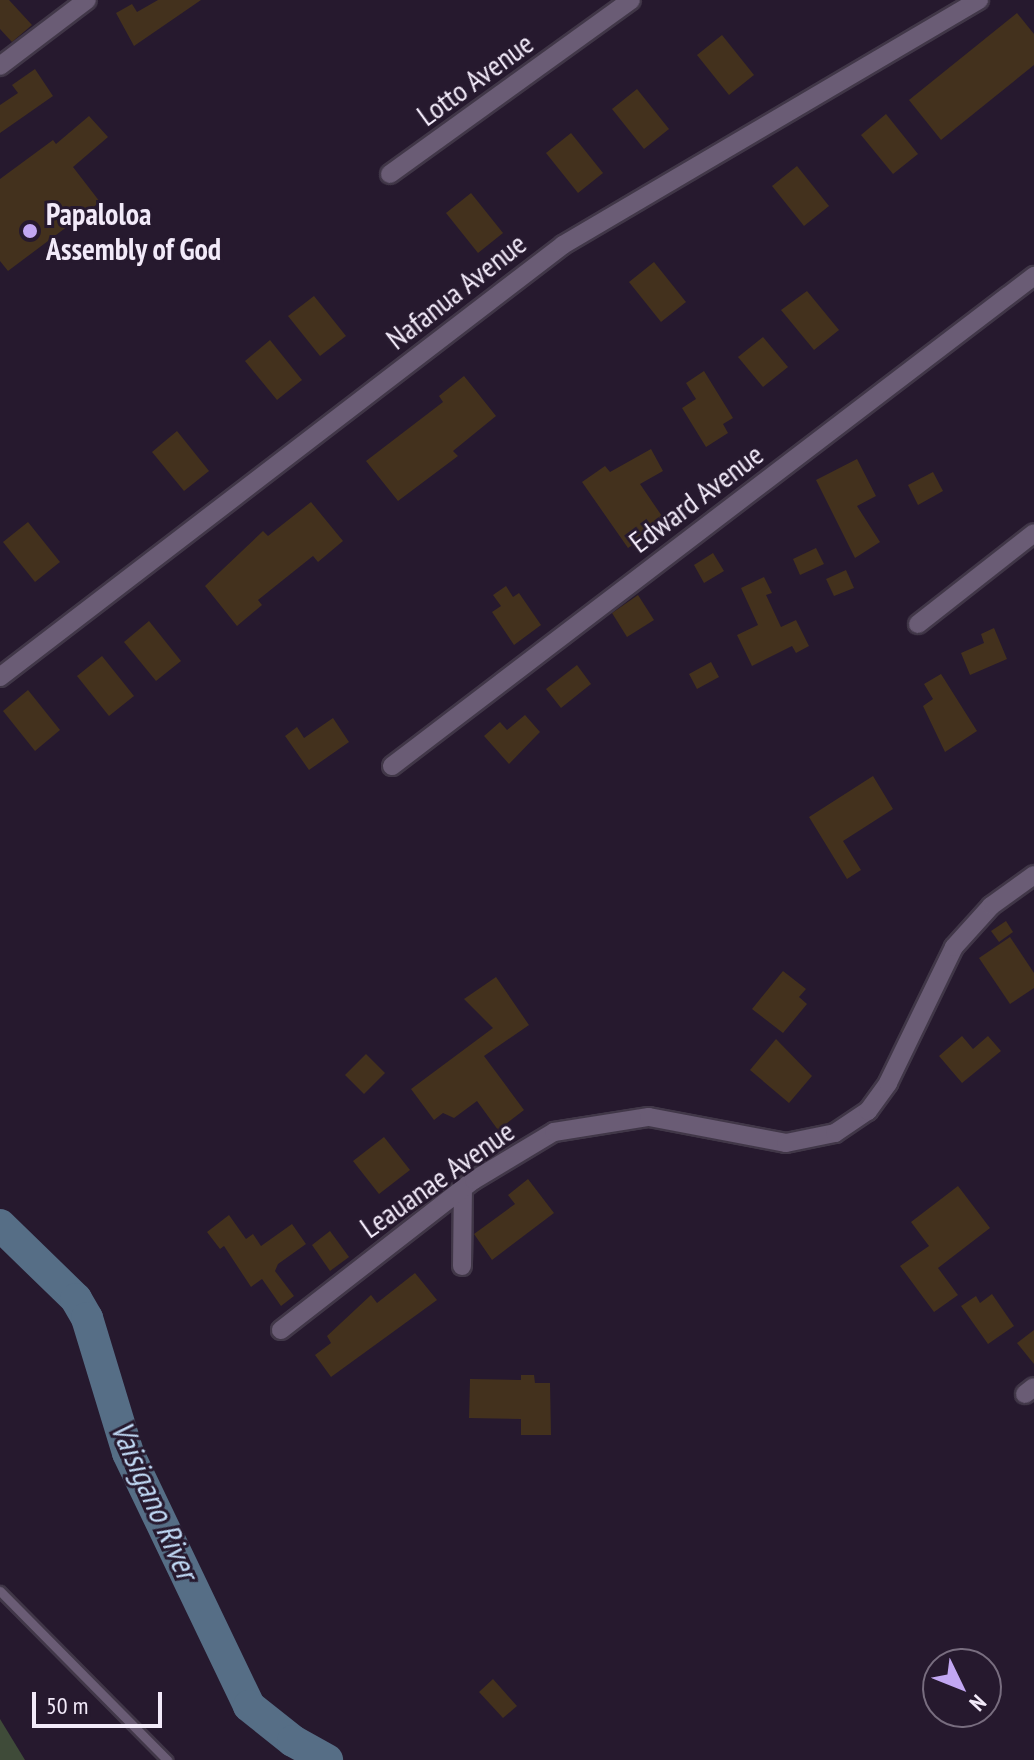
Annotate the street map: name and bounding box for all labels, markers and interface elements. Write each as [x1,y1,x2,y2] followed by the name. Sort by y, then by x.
[410,25,540,133] street label: Lotto Avenue
[46,196,222,266] place label: Papaloloa Assembly of God
[21,222,39,240] marker: Papaloloa Assembly of God
[379,225,533,357] street label: Nafanua Avenue
[622,436,770,560] street label: Edward Avenue
[353,1113,521,1245] street label: Leauanae Avenue
[103,1415,207,1585] water label: Vaisigano River
[922,1648,1002,1728] north arrow
[36,1676,166,1726] scale bar
[964,1689,992,1717] text: N
[46,1690,88,1721] text: 50 m

